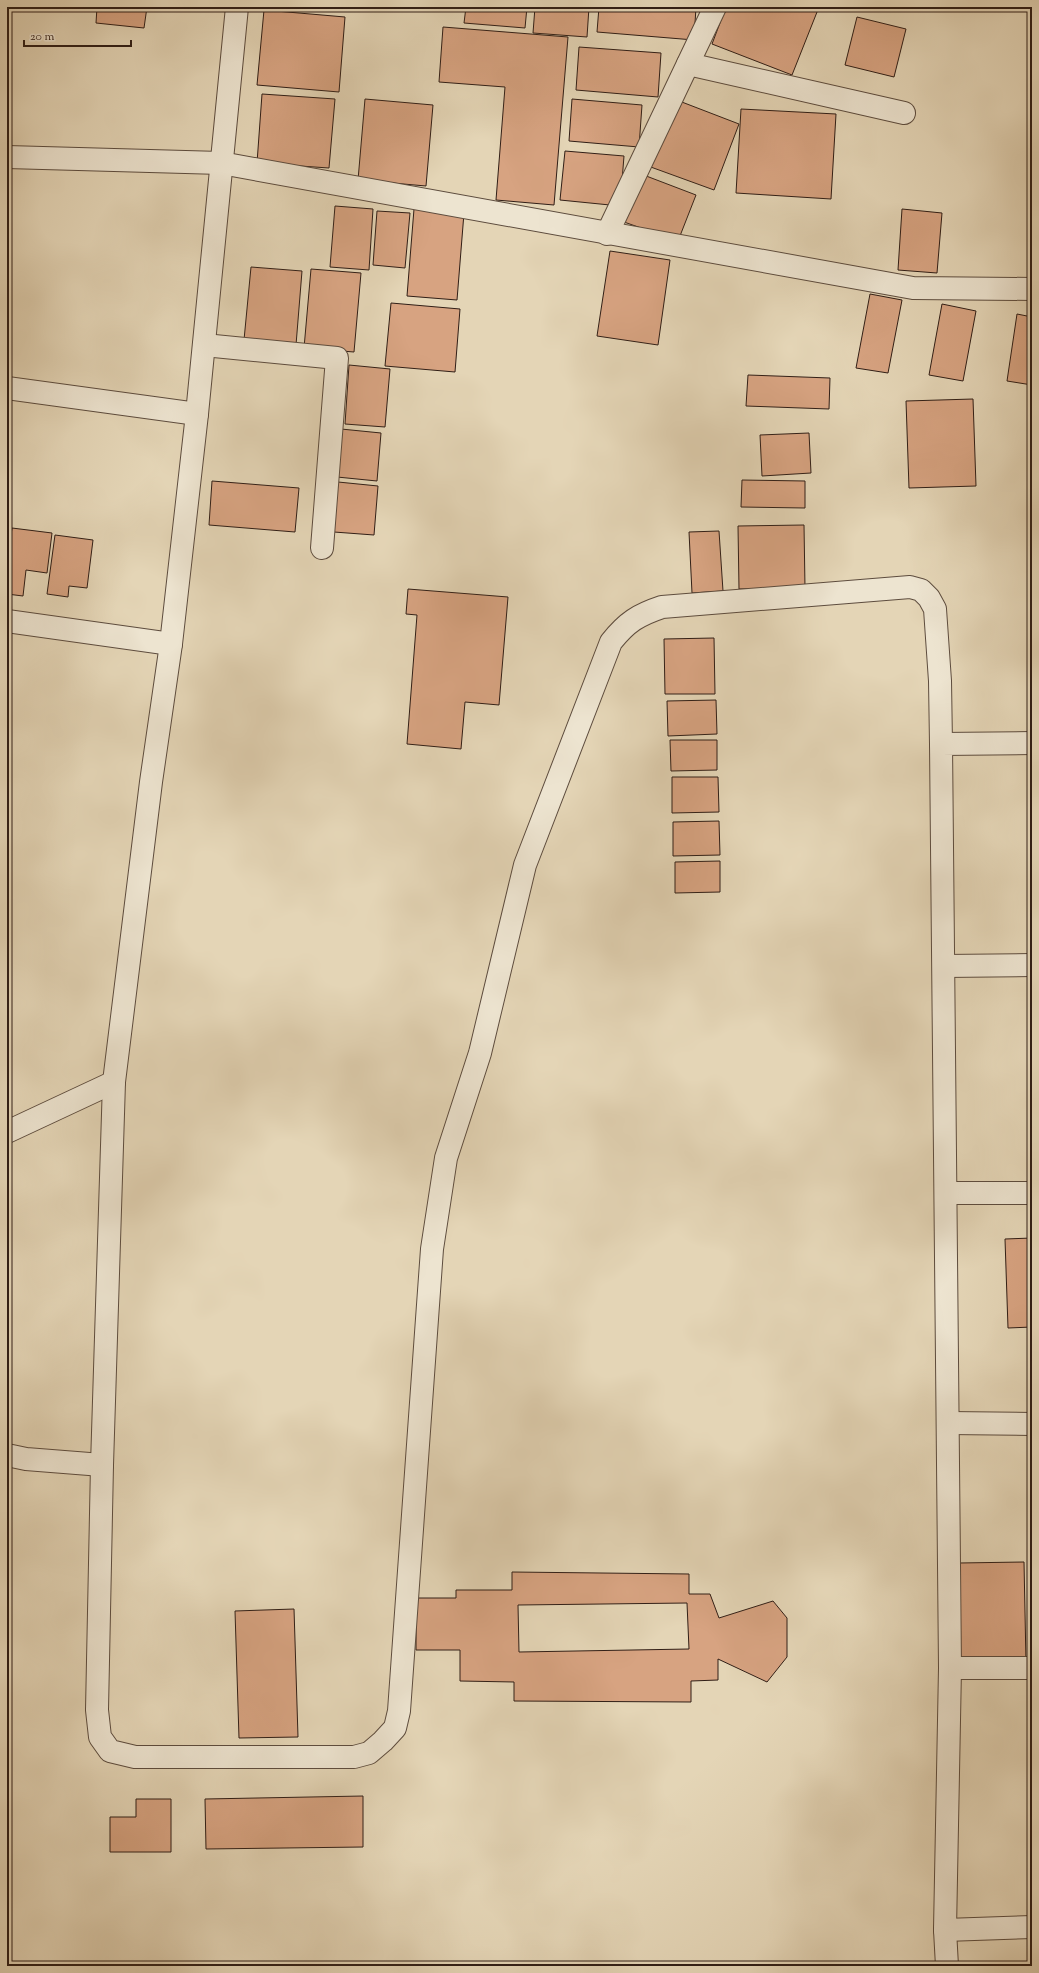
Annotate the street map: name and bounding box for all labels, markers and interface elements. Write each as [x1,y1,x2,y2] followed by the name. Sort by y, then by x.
[24,22,131,48] scale bar
[30,28,55,46] text: 20 m

